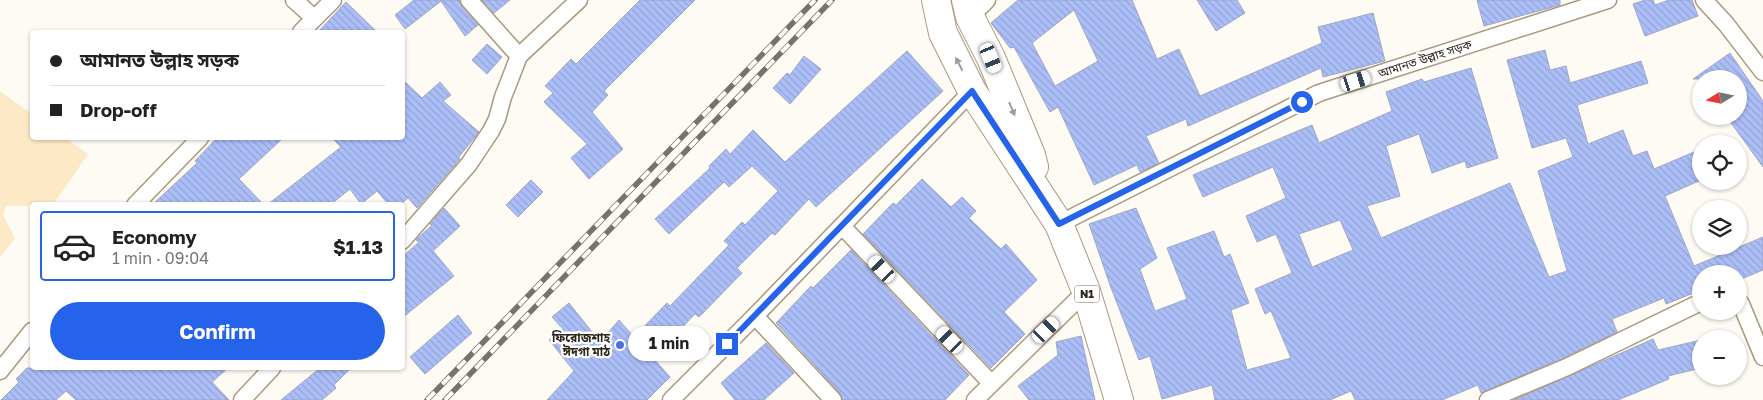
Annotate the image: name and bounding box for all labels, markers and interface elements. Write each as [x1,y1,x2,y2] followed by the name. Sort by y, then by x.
[1375,36,1474,81] street label: আমানত উল্লাহ সড়ক
[978,41,1003,75] car
[80,48,239,71] text: আমানত উল্লাহ সড়ক
[955,57,963,72] one-way arrow
[1339,69,1372,93] car
[1692,70,1748,125] north arrow
[1692,70,1747,385] map controls
[1291,91,1313,113] route start
[80,98,157,121] text: Drop-off
[1009,102,1017,116] one-way arrow
[1692,135,1747,190] button: locate
[1692,200,1747,255] button: layers
[52,224,97,269] icon: car
[112,225,197,248] text: Economy
[333,235,383,258] text: $1.13
[112,248,209,268] text: 1 min · 09:04
[866,253,897,285] car
[1692,265,1747,320] button: +
[1074,286,1100,302] road number: N1
[50,302,385,360] button: Confirm
[1030,314,1062,346] car
[934,324,965,356] car
[627,326,710,362] callout: 1 min
[551,330,610,359] place label: ফিরোজশাহ ঈদগা মাঠ
[1692,330,1747,385] button: −
[649,333,689,353] text: 1 min
[716,333,738,355] route end
[614,339,626,351] marker: ফিরোজশাহ ঈদগা মাঠ

